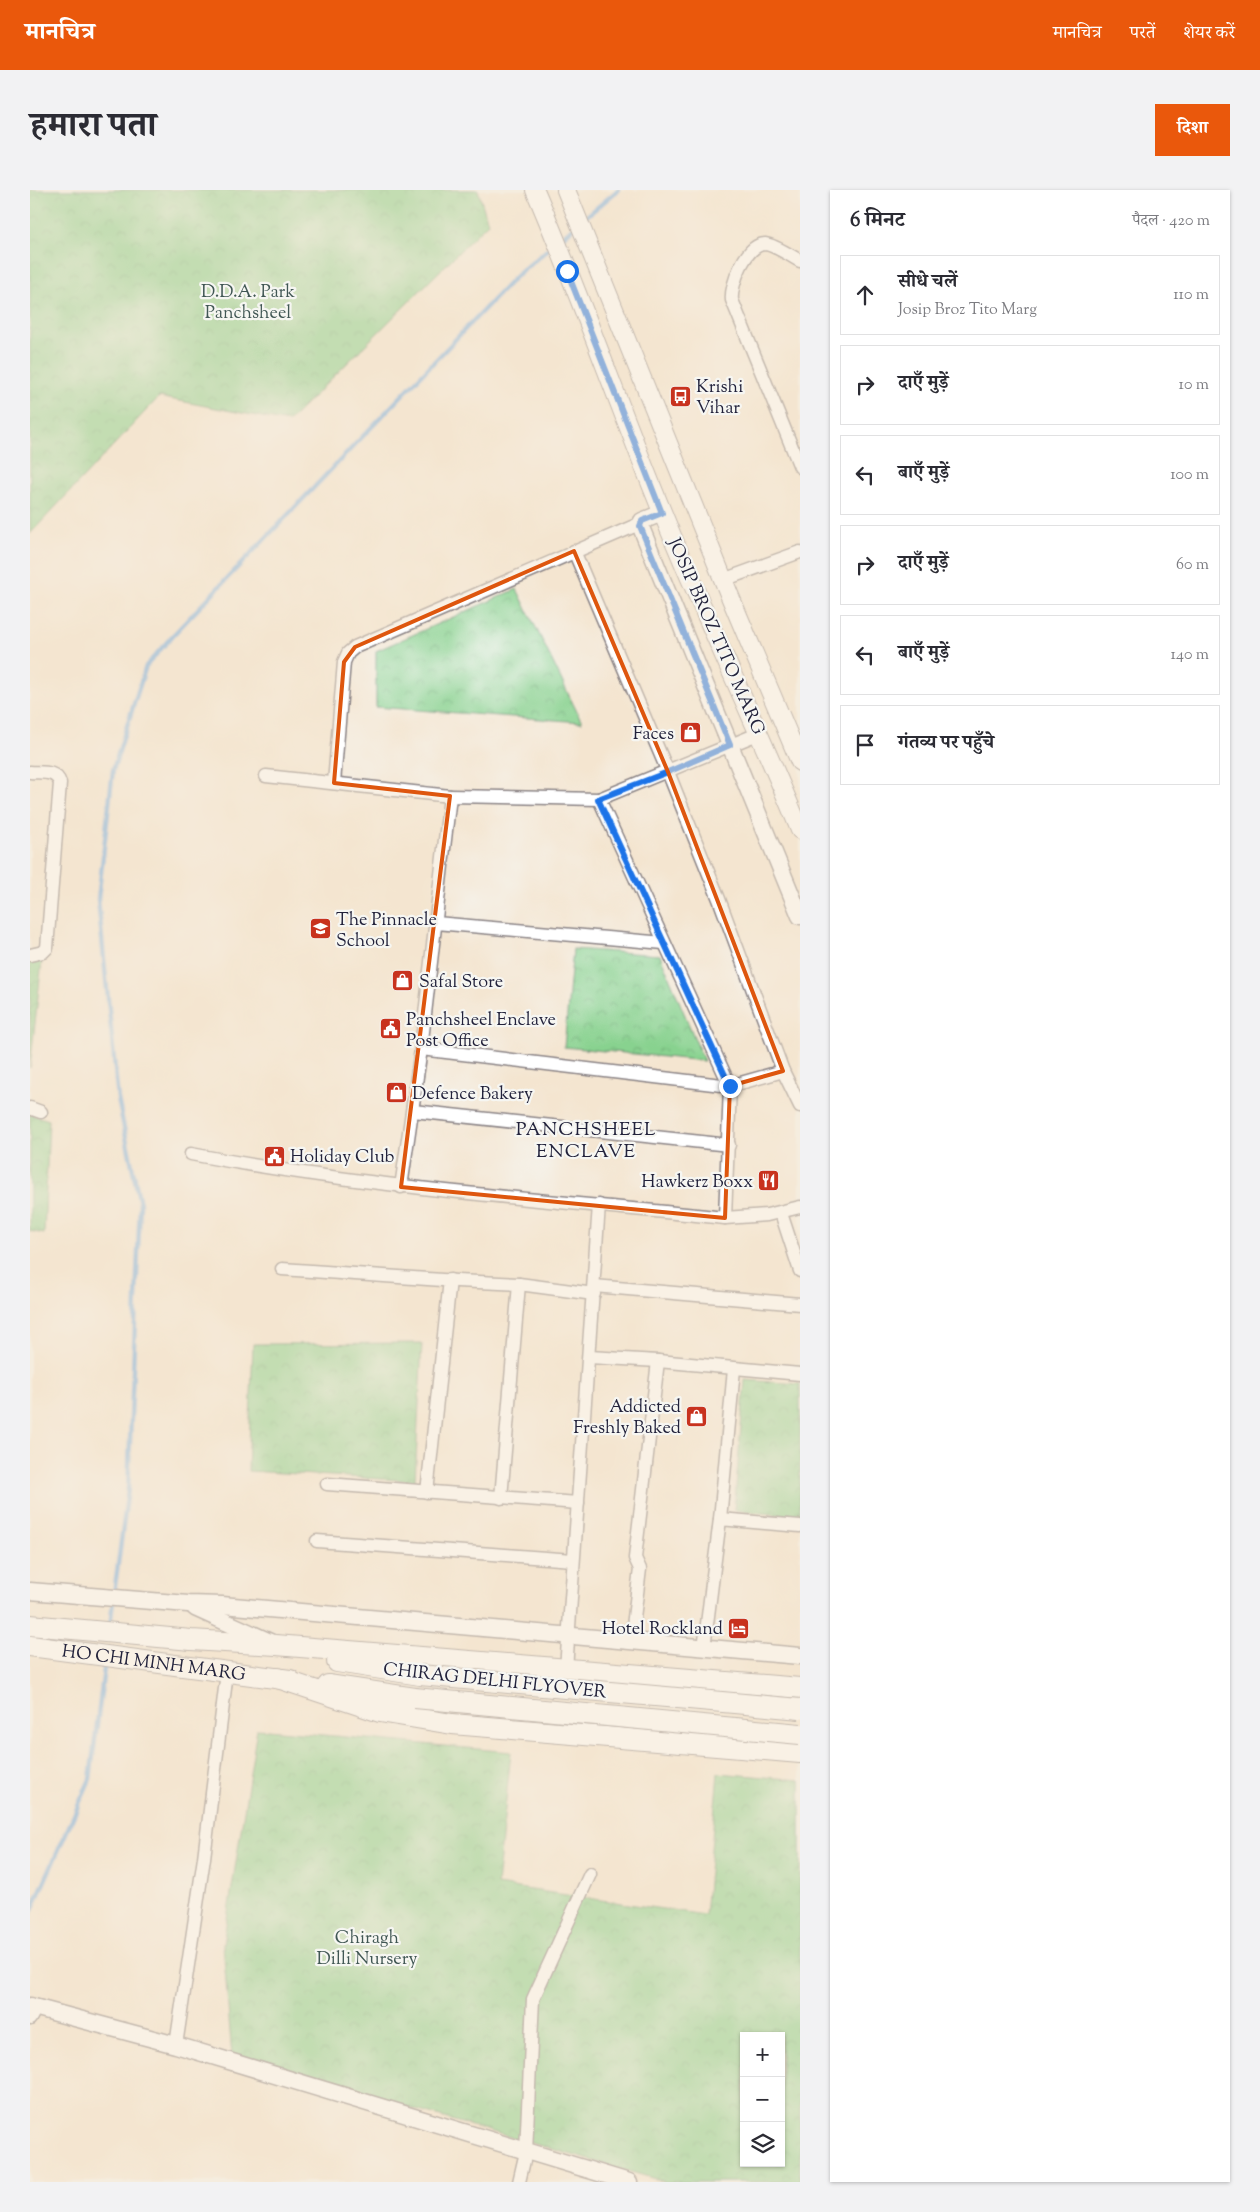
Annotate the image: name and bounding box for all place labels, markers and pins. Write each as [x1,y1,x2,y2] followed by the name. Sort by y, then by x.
[696,375,743,422] place label: Krishi Vihar
[668,384,692,408] bus stop icon: Krishi Vihar
[678,721,702,745] shop icon: Faces
[633,722,674,748] place label: Faces
[336,908,437,955] place label: The Pinnacle School
[308,917,332,941] school or university icon: The Pinnacle School
[391,969,415,993] shop icon: Safal Store
[419,970,503,996] place label: Safal Store
[406,1008,556,1055] place label: Panchsheel Enclave Post Office
[378,1017,402,1041] public building icon: Panchsheel Enclave Post Office
[384,1081,408,1105] shop icon: Defence Bakery
[412,1082,533,1108] place label: Defence Bakery
[262,1144,286,1168] public building icon: Holiday Club
[290,1145,395,1171] place label: Holiday Club
[757,1169,781,1193] restaurant icon: Hawkerz Boxx
[641,1170,753,1196] place label: Hawkerz Boxx
[573,1395,681,1442] place label: Addicted Freshly Baked
[685,1404,709,1428] shop icon: Addicted Freshly Baked
[727,1616,751,1640] hotel icon: Hotel Rockland
[602,1617,723,1643] place label: Hotel Rockland

